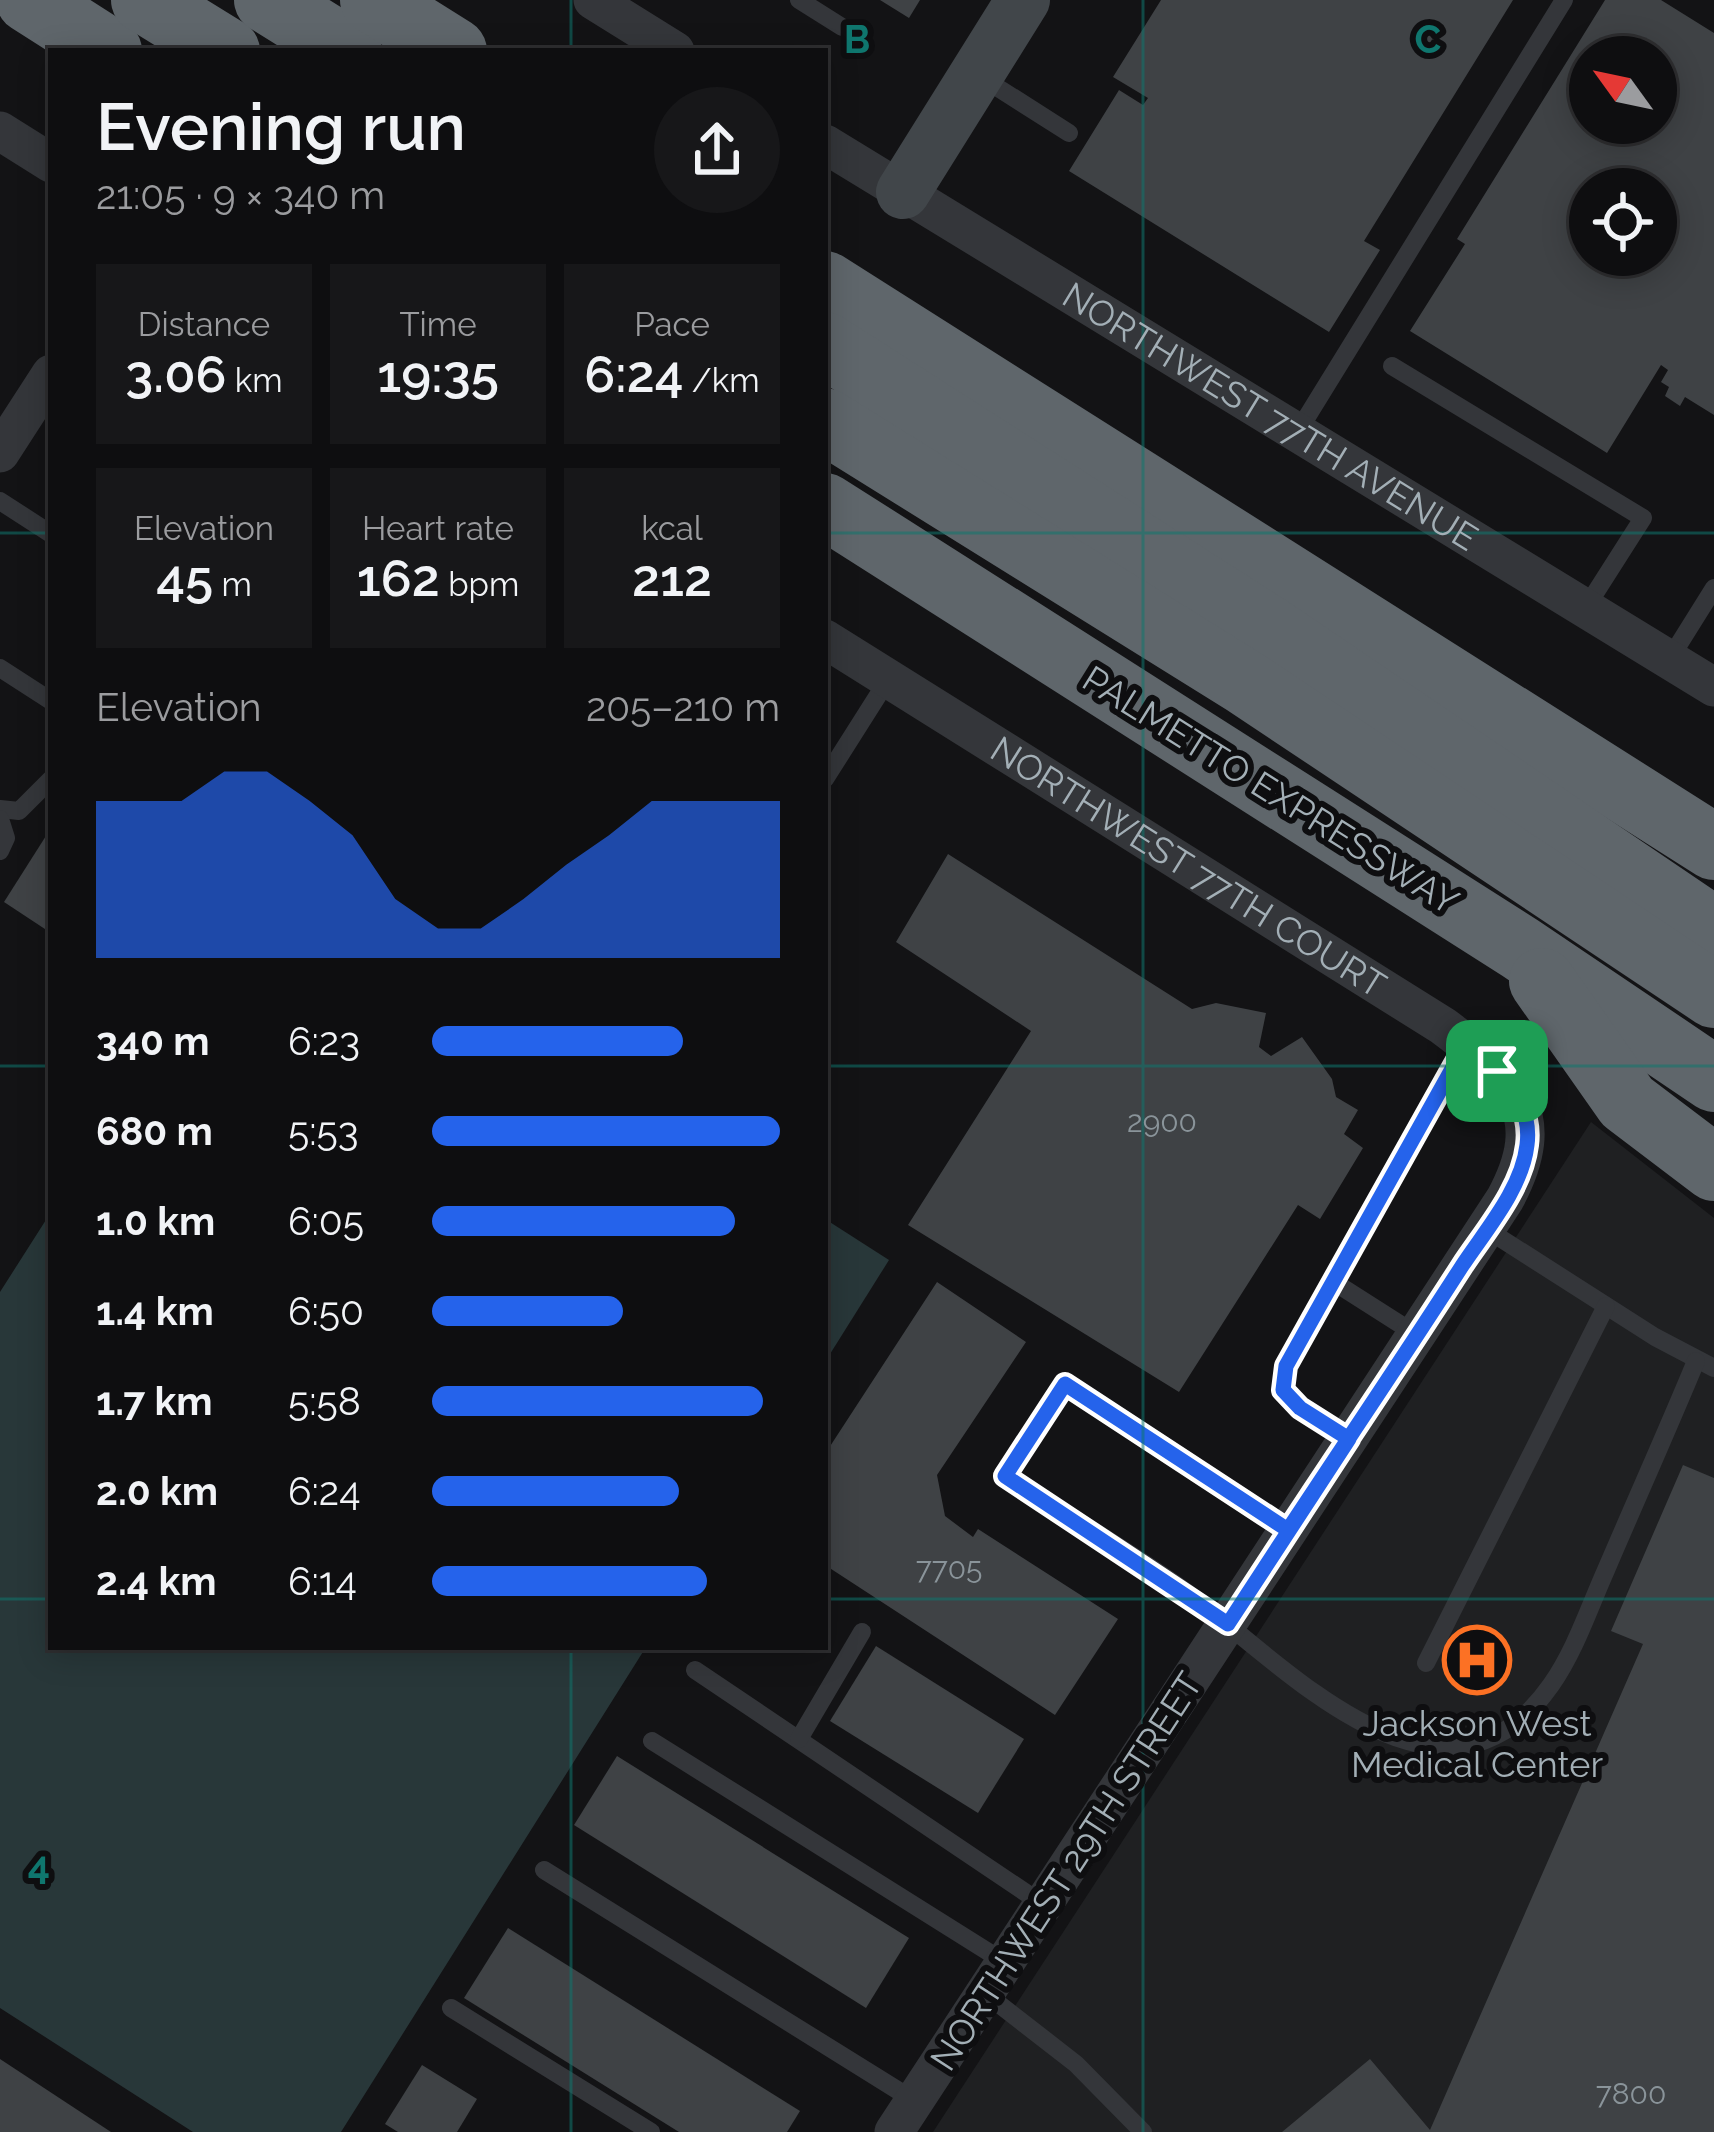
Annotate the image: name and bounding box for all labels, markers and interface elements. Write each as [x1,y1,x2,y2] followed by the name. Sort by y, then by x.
[844,16,870,62] text: B
[1415,16,1442,62] text: C
[1569,36,1677,144] north arrow
[1569,36,1677,276] map controls
[654,87,780,213] button: share
[96,88,466,165] text: Evening run
[1569,168,1677,276] button: locate
[96,172,385,218] text: 21:05 · 9 × 340 m
[1055,274,1485,559] street label: NORTHWEST 77TH AVENUE
[138,305,270,344] text: Distance
[399,305,477,344] text: Time
[634,305,710,344] text: Pace
[125,344,226,404] text: 3.06
[377,344,499,404] text: 19:35
[584,344,683,404] text: 6:24
[226,361,283,400] text: km
[683,361,760,400] text: /km
[134,509,274,548] text: Elevation
[362,509,514,548] text: Heart rate
[641,509,703,548] text: kcal
[156,548,213,608] text: 45
[357,548,440,608] text: 162
[632,548,712,608] text: 212
[213,565,252,604] text: m
[440,565,519,604] text: bpm
[1076,657,1466,923] street label: PALMETTO EXPRESSWAY
[96,684,262,730] text: Elevation
[586,684,780,730] text: 205–210 m
[984,727,1394,1006] street label: NORTHWEST 77TH COURT
[96,1018,210,1064] text: 340 m
[288,1018,360,1064] text: 6:23
[1446,1020,1548,1122] pin
[1464,1038,1530,1104] icon: arrive
[1127,1104,1197,1139] house number: 2900
[96,1108,213,1154] text: 680 m
[288,1108,359,1154] text: 5:53
[96,1198,215,1244] text: 1.0 km
[288,1198,364,1244] text: 6:05
[96,1288,214,1334] text: 1.4 km
[288,1288,364,1334] text: 6:50
[96,1378,213,1424] text: 1.7 km
[288,1378,361,1424] text: 5:58
[96,1468,218,1514] text: 2.0 km
[288,1468,360,1514] text: 6:24
[916,1551,982,1586] house number: 7705
[96,1558,216,1604] text: 2.4 km
[288,1558,357,1604] text: 6:14
[1442,1625,1512,1695] hospital icon: Jackson West Medical Center
[922,1664,1211,2078] street label: NORTHWEST 29TH STREET
[1351,1702,1603,1785] place label: Jackson West Medical Center
[28,1842,50,1888] text: 4
[1596,2076,1666,2111] house number: 7800

